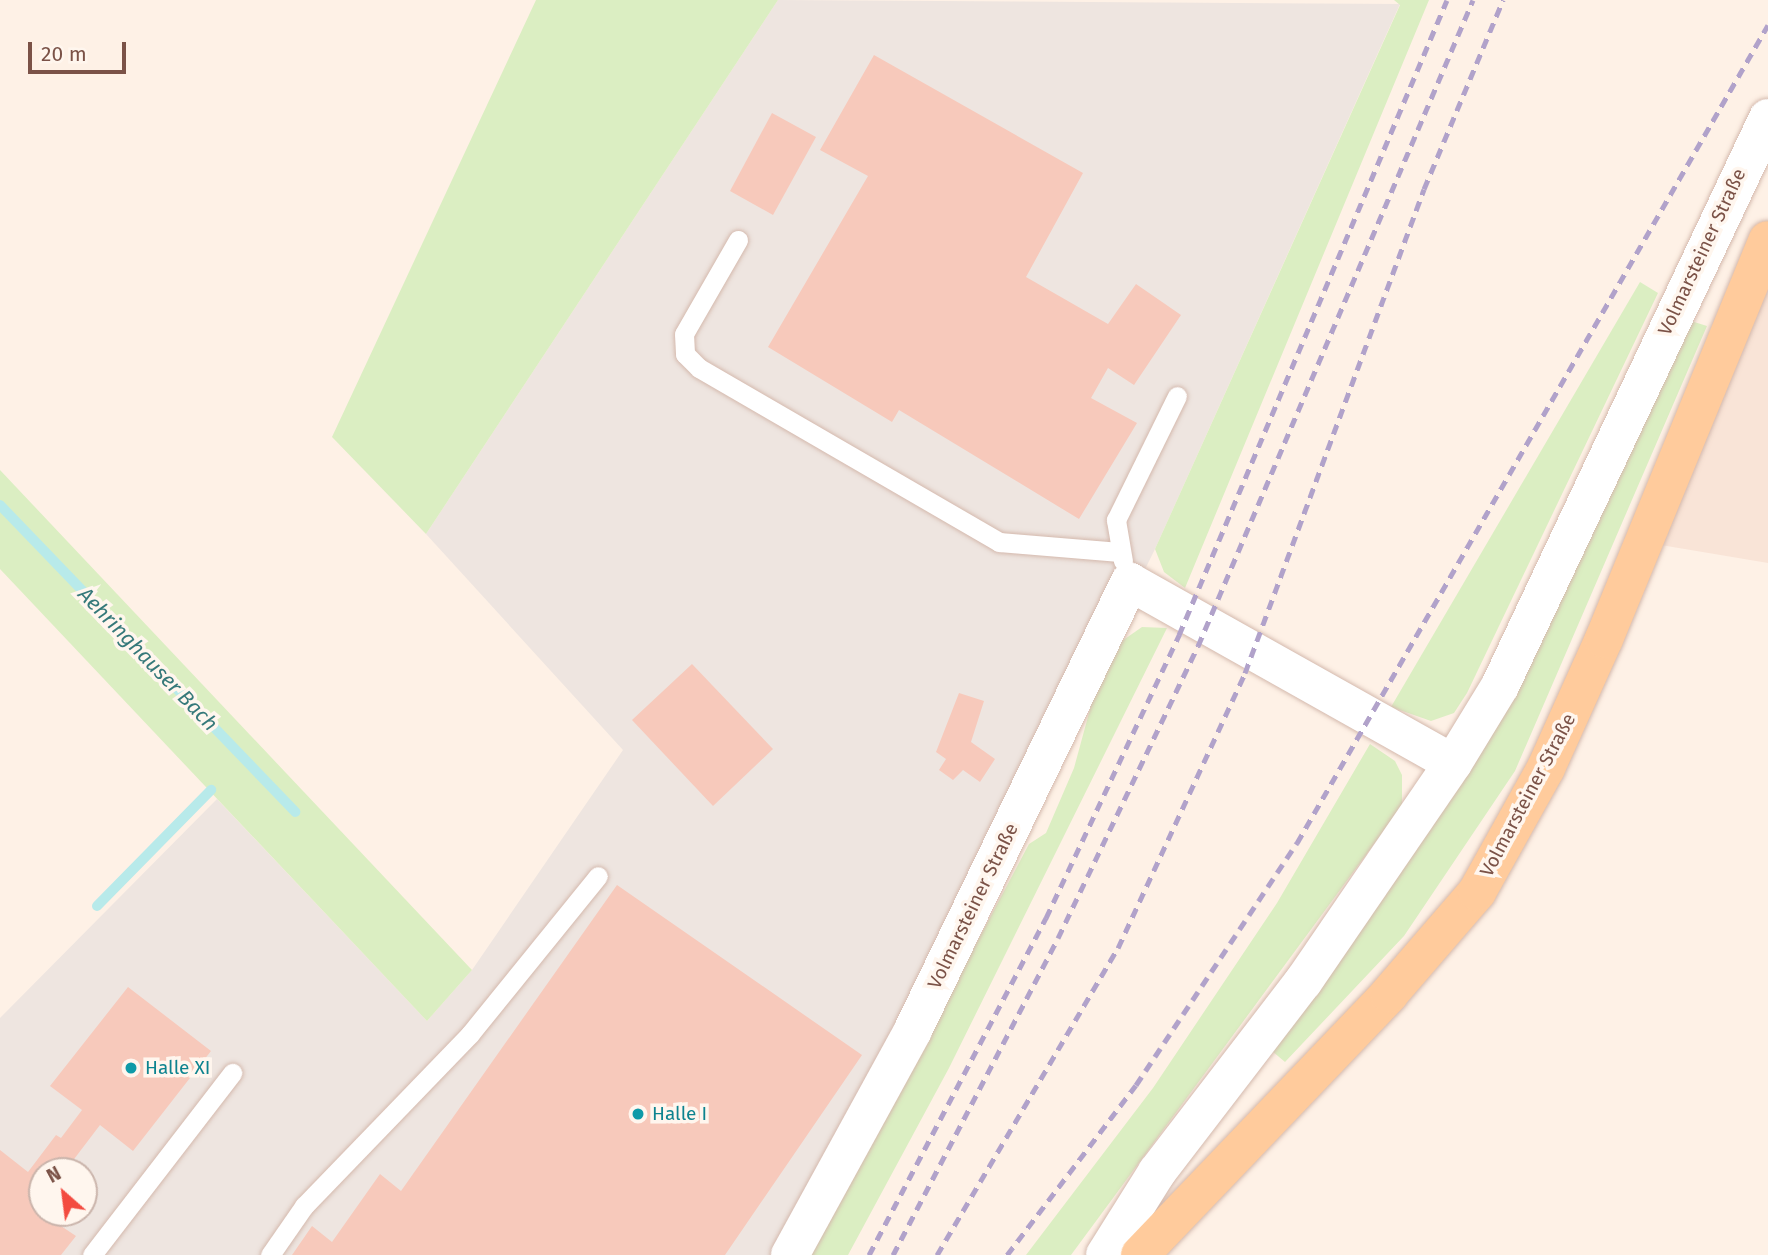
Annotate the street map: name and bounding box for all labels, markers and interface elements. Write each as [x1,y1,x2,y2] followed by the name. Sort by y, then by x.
[32,28,130,72] scale bar
[41,41,87,67] text: 20 m
[1653,165,1751,339] street label: Volmarsteiner Straße
[73,582,223,736] water label: Aehringhauser Bach
[1475,710,1581,880] street label: Volmarsteiner Straße
[923,820,1023,992] street label: Volmarsteiner Straße
[145,1057,210,1079] place label: Halle XI
[123,1060,139,1076] marker: Halle XI
[652,1103,707,1125] place label: Halle I
[630,1106,646,1122] marker: Halle I
[28,1157,98,1227] north arrow
[43,1162,65,1188] text: N

